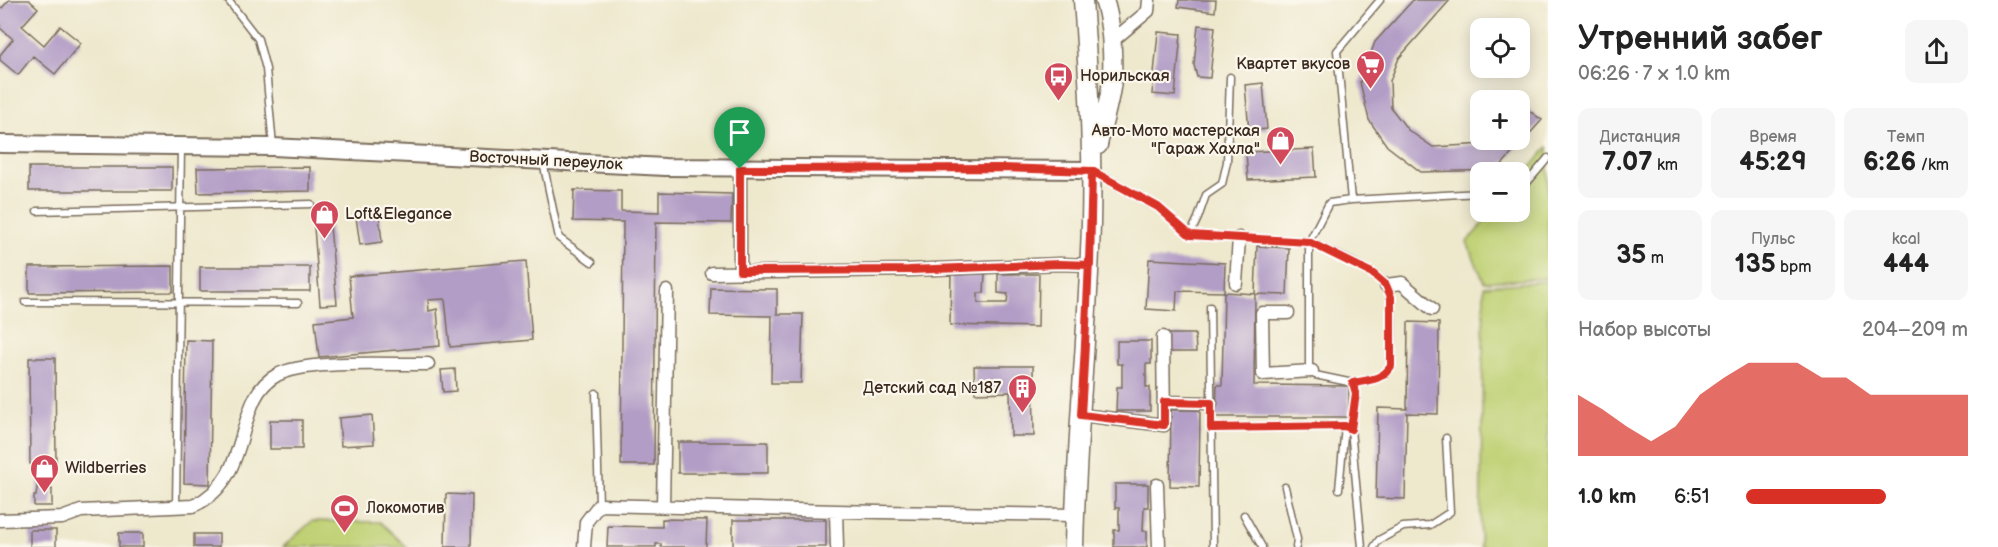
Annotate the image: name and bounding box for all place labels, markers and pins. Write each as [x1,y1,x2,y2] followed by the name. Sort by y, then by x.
[1355,48,1387,90] supermarket icon: Квартет вкусов
[1236,55,1351,74] place label: Квартет вкусов
[1043,60,1075,102] bus stop icon: Норильская
[1080,67,1170,86] place label: Норильская
[714,107,765,169] pin
[1091,122,1260,159] place label: Авто-Мото мастерская "Гараж Хахла"
[1265,124,1297,166] shop icon: Авто-Мото мастерская "Гараж Хахла"
[308,198,340,240] shop icon: Loft&Elegance
[345,205,453,224] place label: Loft&Elegance
[1006,372,1038,414] building icon: Детский сад №187
[863,379,1001,398] place label: Детский сад №187
[28,452,60,494] shop icon: Wildberries
[65,459,146,478] place label: Wildberries
[329,492,361,534] sports icon: Локомотив
[365,499,445,518] place label: Локомотив

